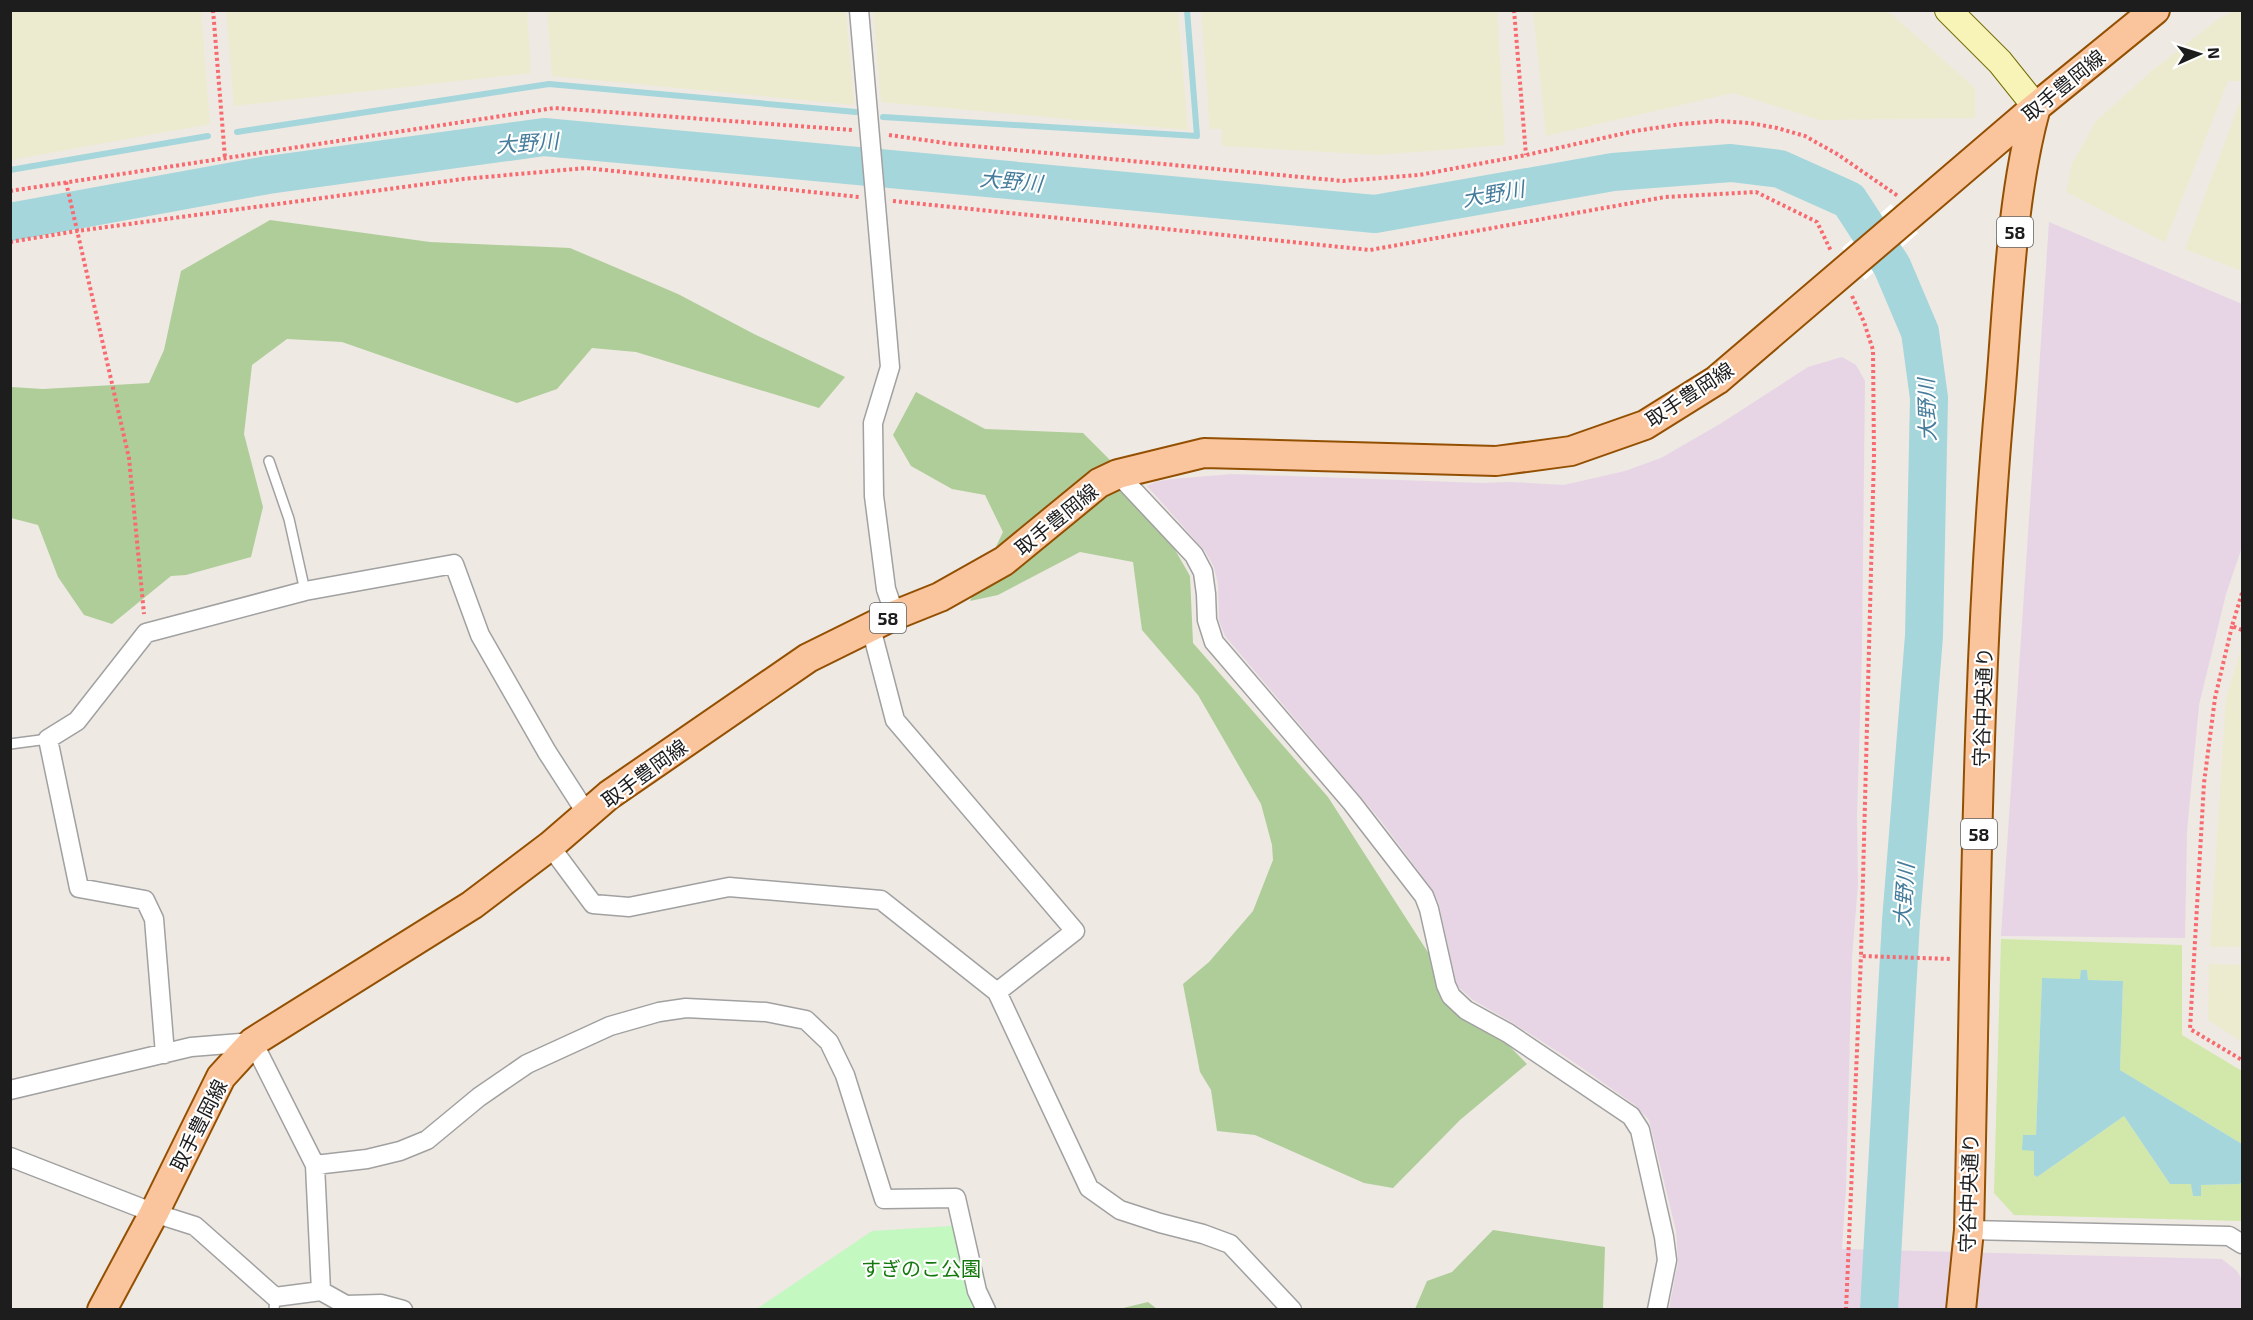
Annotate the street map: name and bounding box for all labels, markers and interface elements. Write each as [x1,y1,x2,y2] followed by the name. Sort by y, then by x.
[2169,24,2229,84] north arrow
[2017,44,2109,126] street label: 取手豊岡線
[2205,47,2224,59] text: N
[495,127,561,157] water label: 大野川
[979,165,1045,195] water label: 大野川
[1460,175,1528,211] water label: 大野川
[1997,217,2033,247] road number: 58
[1641,357,1737,431] street label: 取手豊岡線
[1912,376,1940,442] water label: 大野川
[1010,478,1102,560] street label: 取手豊岡線
[870,603,906,633] road number: 58
[1968,647,1996,767] street label: 守谷中央通り
[596,734,692,812] street label: 取手豊岡線
[1961,819,1997,849] road number: 58
[1888,861,1918,927] water label: 大野川
[165,1075,231,1175] street label: 取手豊岡線
[1954,1133,1982,1253] street label: 守谷中央通り
[861,1256,981,1280] park label: すぎのこ公園

